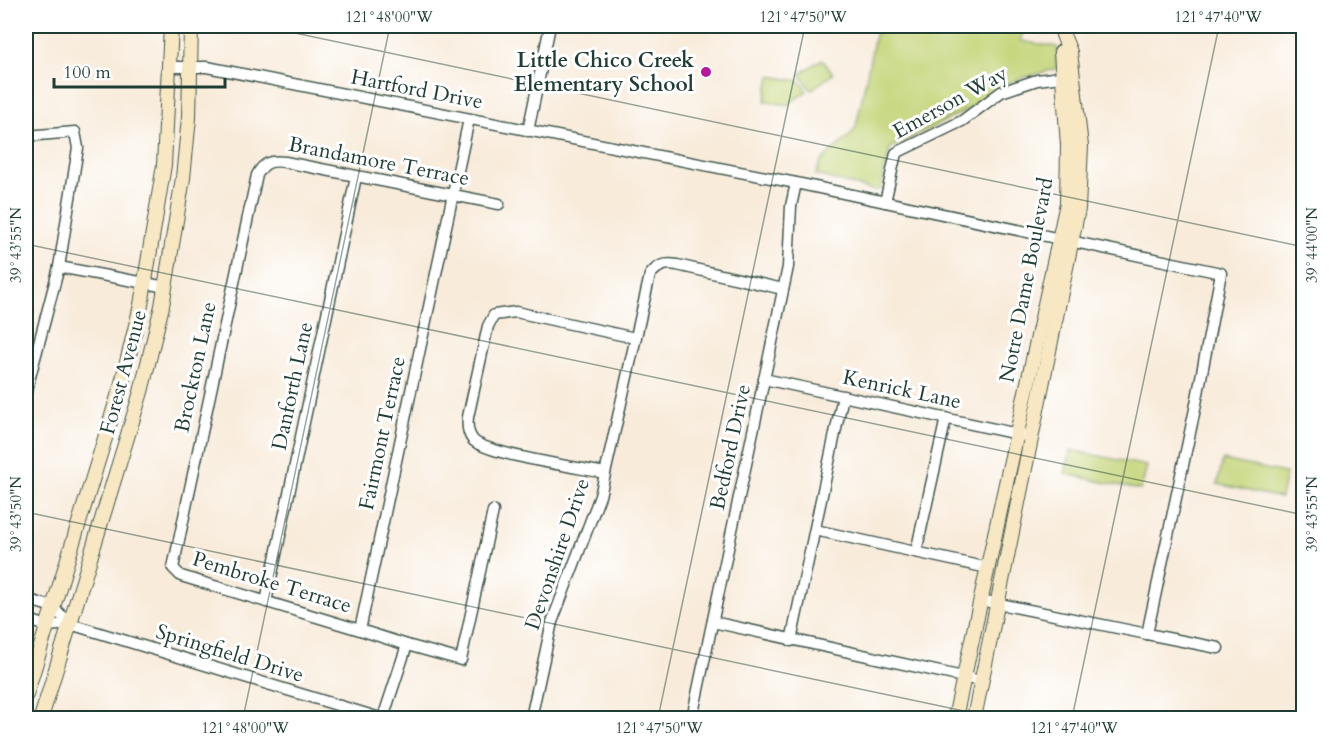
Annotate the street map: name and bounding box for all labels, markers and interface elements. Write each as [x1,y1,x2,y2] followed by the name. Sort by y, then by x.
[345,7,433,27] text: 121°48'00"W
[759,7,847,27] text: 121°47'50"W
[1174,7,1262,27] text: 121°47'40"W
[514,46,694,99] place label: Little Chico Creek Elementary School
[54,51,225,89] scale bar
[888,59,1013,146] street label: Emerson Way
[63,60,111,85] text: 100 m
[348,62,485,117] street label: Hartford Drive
[699,65,713,79] marker: Little Chico Creek Elementary School
[286,130,472,193] street label: Brandamore Terrace
[992,175,1061,385] street label: Notre Dame Boulevard
[6,207,26,283] text: 39°43'55"N
[1302,207,1322,283] text: 39°44'00"N
[167,299,223,435] street label: Brockton Lane
[93,307,154,438] street label: Forest Avenue
[265,319,320,453] street label: Danforth Lane
[352,354,413,513] street label: Fairmont Terrace
[840,363,964,416] street label: Kenrick Lane
[703,381,758,513] street label: Bedford Drive
[518,474,597,634] street label: Devonshire Drive
[6,476,26,552] text: 39°43'50"N
[1302,476,1322,552] text: 39°43'55"N
[189,545,355,620] street label: Pembroke Terrace
[152,617,307,690] street label: Springfield Drive
[201,718,289,738] text: 121°48'00"W
[615,718,703,738] text: 121°47'50"W
[1030,718,1118,738] text: 121°47'40"W

